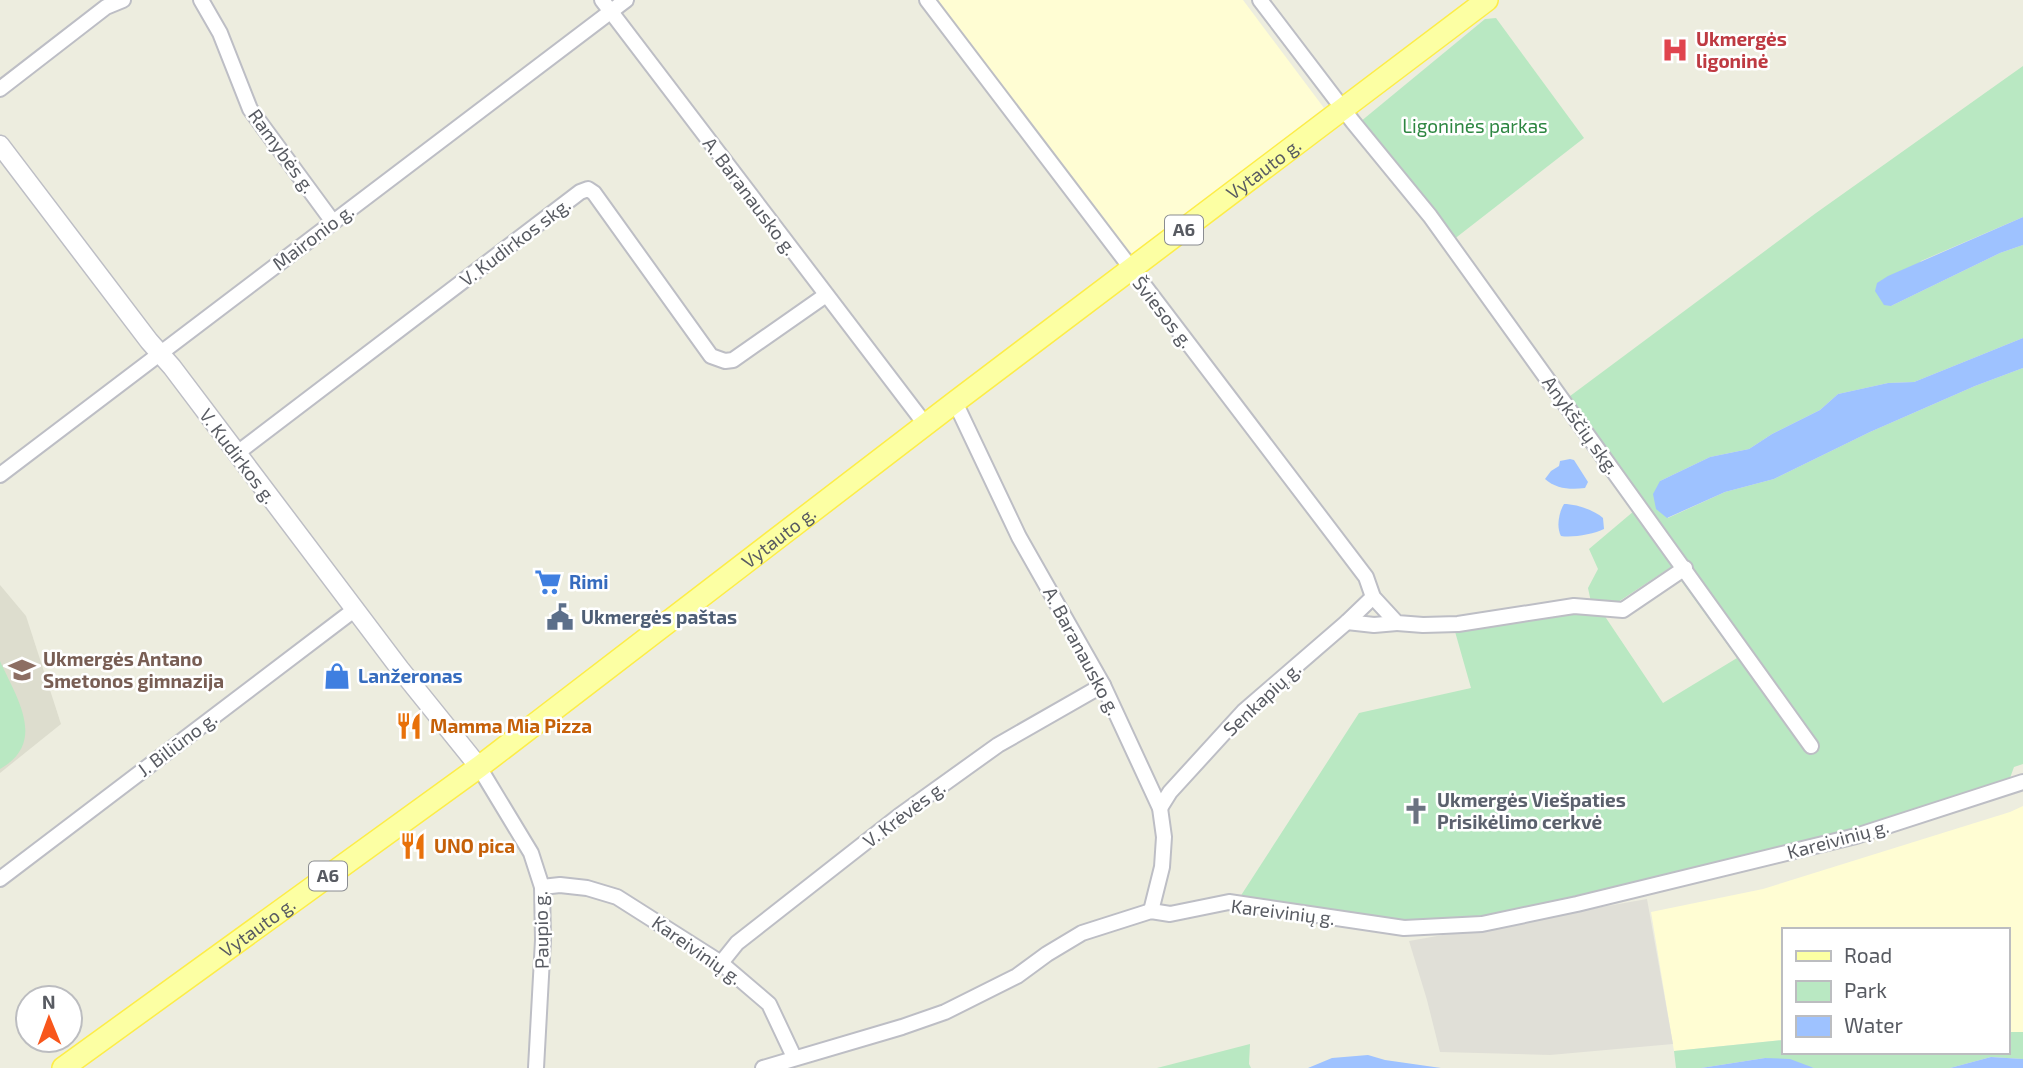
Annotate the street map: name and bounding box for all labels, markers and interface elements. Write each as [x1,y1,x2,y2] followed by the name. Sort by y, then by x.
[1696,27,1787,72] place label: Ukmergės ligoninė
[1660,35,1690,65] hospital icon: Ukmergės ligoninė
[244,104,321,197] street label: Ramybės g.
[1402,114,1548,137] park label: Ligoninės parkas
[698,132,802,259] street label: A. Baranausko g.
[1221,133,1305,204] street label: Vytauto g.
[455,192,575,291] street label: V. Kudirkos skg.
[268,199,358,275] street label: Maironio g.
[1165,215,1203,244] road number: A6
[1128,271,1199,352] street label: Šviesos g.
[1538,371,1625,478] street label: Anykščių skg.
[195,403,282,508] street label: V. Kudirkos g.
[737,501,820,573] street label: Vytauto g.
[533,567,563,597] supermarket icon: Rimi
[569,570,609,593] place label: Rimi
[1039,583,1126,719] street label: A. Baranausko g.
[545,602,575,632] public building icon: Ukmergės paštas
[581,605,737,628] place label: Ukmergės paštas
[43,647,224,692] place label: Ukmergės Antano Smetonos gimnazija
[7,655,37,685] school or university icon: Ukmergės Antano Smetonos gimnazija
[1218,657,1305,740] street label: Senkapių g.
[322,661,352,691] shop icon: Lanžeronas
[358,664,463,687] place label: Lanžeronas
[132,706,221,781] street label: J. Biliūno g.
[394,711,424,741] restaurant icon: Mamma Mia Pizza
[430,714,592,737] place label: Mamma Mia Pizza
[858,775,949,852] street label: V. Krėvės g.
[1437,788,1626,833] place label: Ukmergės Viešpaties Prisikėlimo cerkvė
[1401,796,1431,826] church icon: Ukmergės Viešpaties Prisikėlimo cerkvė
[1784,814,1891,863] street label: Kareivinių g.
[398,831,428,861] restaurant icon: UNO pica
[434,834,515,857] place label: UNO pica
[309,862,347,890] road number: A6
[528,891,553,969] street label: Paupio g.
[215,892,299,962] street label: Vytauto g.
[1230,894,1336,929] street label: Kareivinių g.
[648,910,747,989] street label: Kareivinių g.
[1782,928,2009,1054] legend
[1844,942,1892,967] text: Road
[1844,977,1887,1002] text: Park
[14,984,84,1054] north arrow
[42,990,56,1013] text: N
[1844,1012,1903,1037] text: Water

